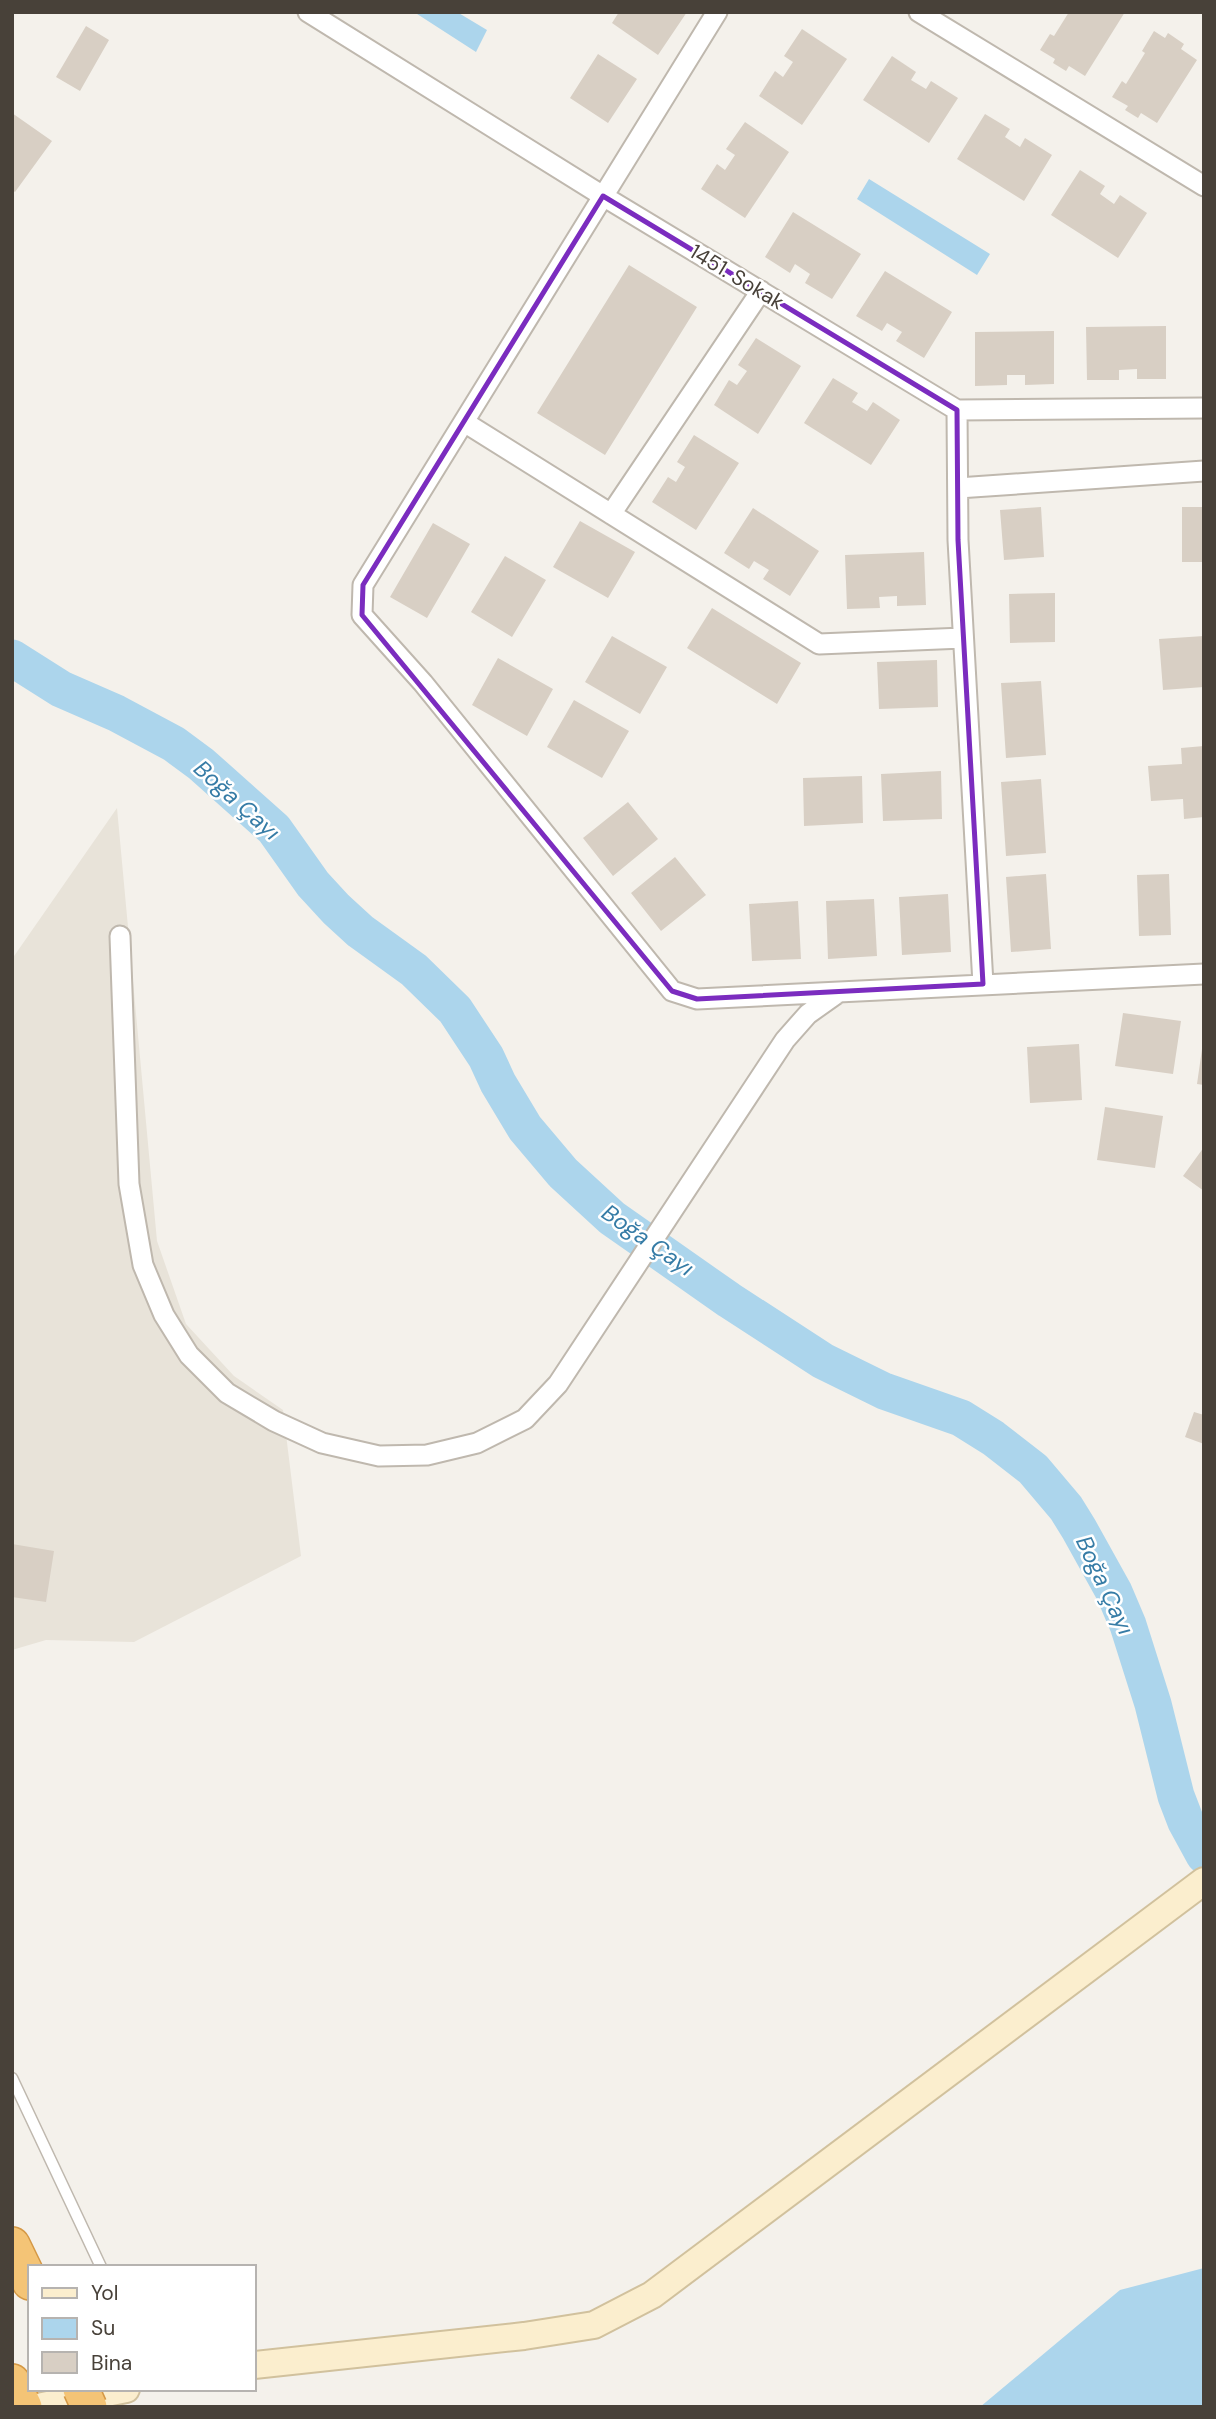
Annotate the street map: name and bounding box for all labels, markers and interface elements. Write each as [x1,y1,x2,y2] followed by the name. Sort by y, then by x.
[685,238,790,316] street label: 1451. Sokak
[188,753,286,847] water label: Boğa Çayı
[596,1197,700,1283] water label: Boğa Çayı
[1069,1531,1141,1639] water label: Boğa Çayı
[28,2265,256,2391] legend
[91,2279,119,2307] text: Yol
[91,2314,115,2342] text: Su
[91,2349,132,2377] text: Bina

